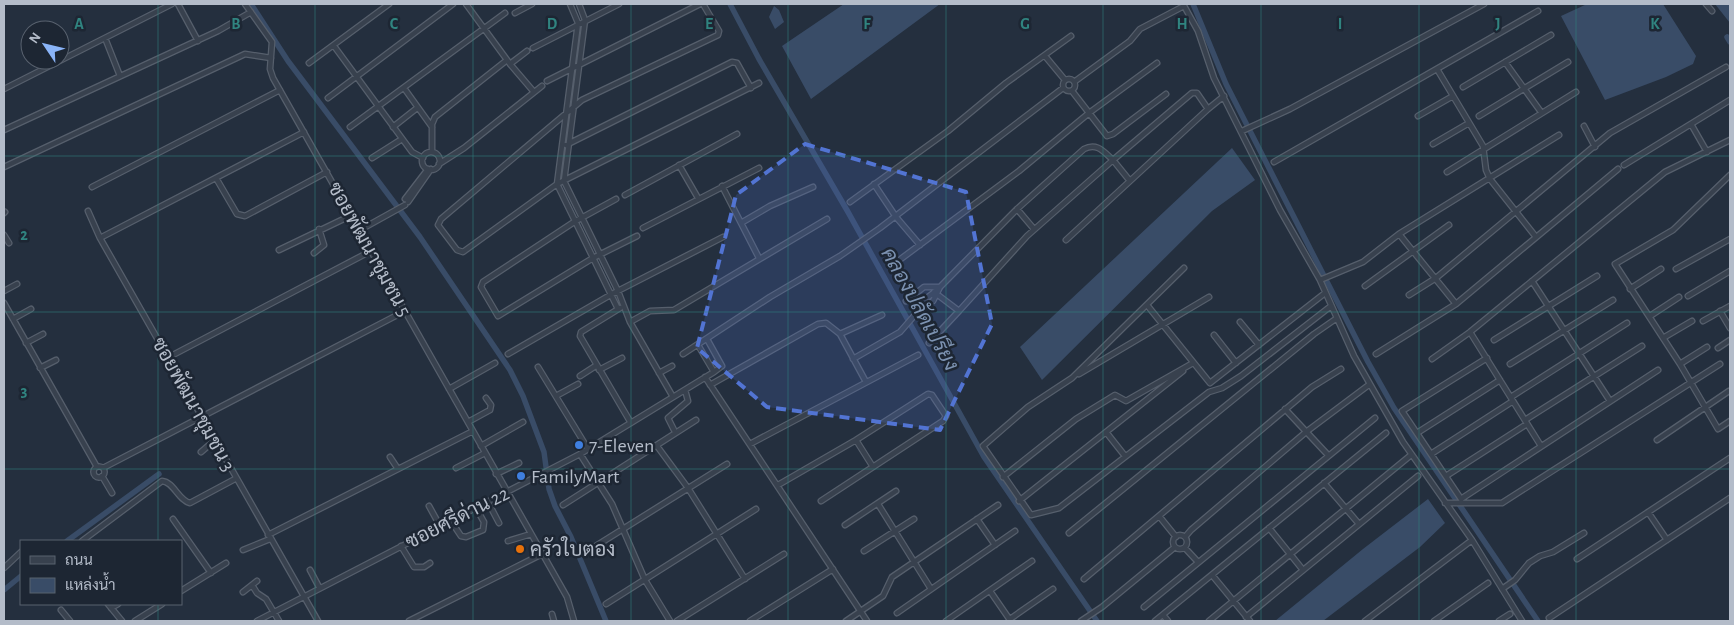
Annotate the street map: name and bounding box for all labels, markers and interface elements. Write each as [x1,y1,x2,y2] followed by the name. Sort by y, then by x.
[74,16,84,32] text: A
[231,16,241,32] text: B
[390,16,399,32] text: C
[547,16,558,32] text: D
[705,16,713,32] text: E
[863,16,871,32] text: F
[1020,16,1030,32] text: G
[1176,16,1188,32] text: H
[1338,16,1342,32] text: I
[1495,16,1501,32] text: J
[1650,16,1660,32] text: K
[20,20,70,70] north arrow
[27,30,44,46] text: N
[321,178,417,321] street label: ซอยพัฒนาชุมชน 5
[20,227,28,243] text: 2
[877,243,965,374] water label: คลองปลัดเปรียง
[145,333,241,476] street label: ซอยพัฒนาชุมชน 3
[21,383,28,399] text: 3
[589,436,654,456] place label: 7-Eleven
[573,439,585,451] marker: 7-Eleven
[531,467,620,487] place label: FamilyMart
[515,470,527,482] marker: FamilyMart
[401,480,512,552] street label: ซอยศรีด่าน 22
[530,536,615,560] place label: ครัวใบตอง
[20,540,182,605] legend
[514,543,526,555] marker: ครัวใบตอง
[65,553,93,568] text: ถนน
[65,572,116,593] text: แหล่งน้ำ

